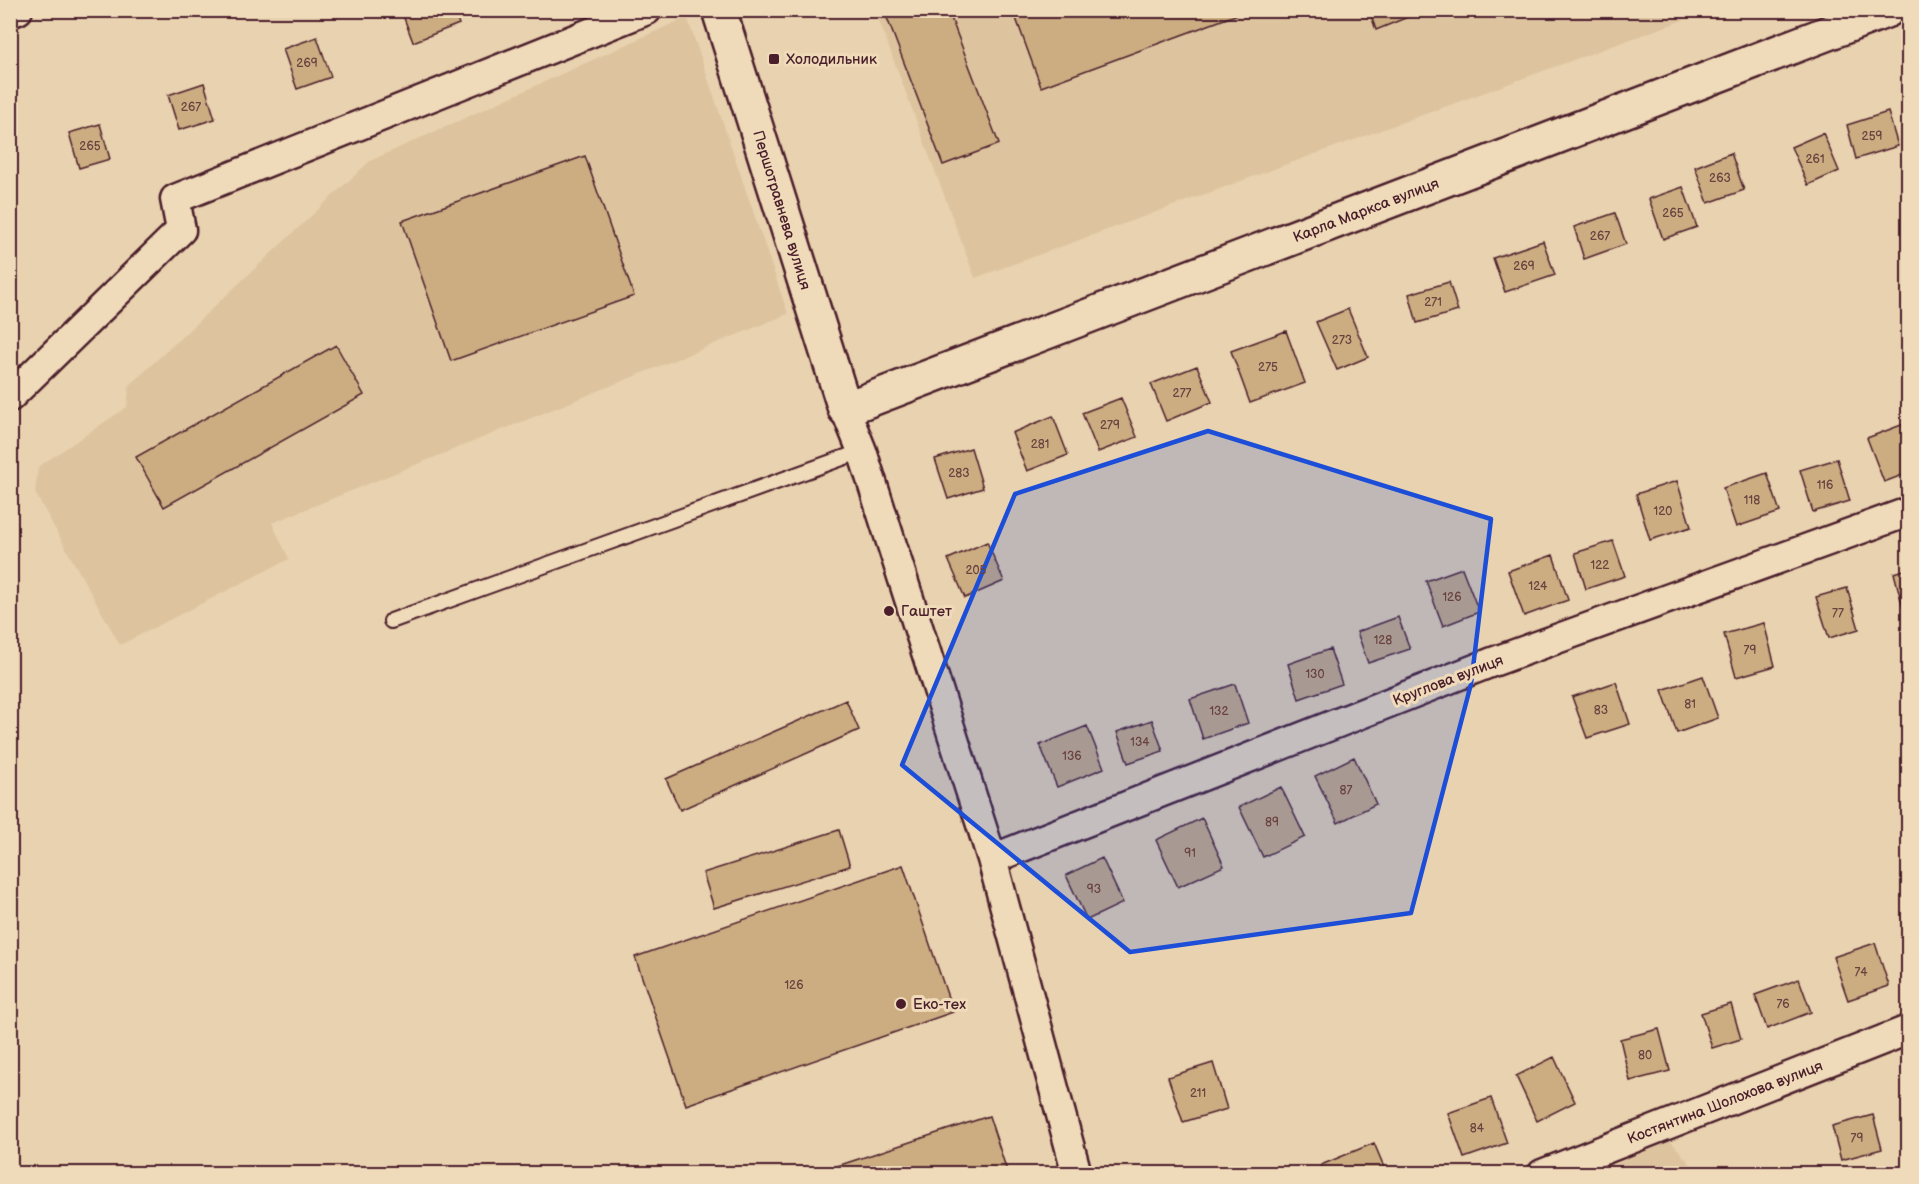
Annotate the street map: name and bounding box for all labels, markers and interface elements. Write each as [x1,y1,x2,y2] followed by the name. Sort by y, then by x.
[786,50,877,69] place label: Холодильник
[767,52,781,66] marker: Холодильник
[296,56,318,71] house number: 269
[181,100,201,115] house number: 267
[748,128,815,292] street label: Першотравнева вулиця
[1862,129,1883,144] house number: 259
[79,139,101,154] house number: 265
[1805,152,1825,167] house number: 261
[1709,171,1731,186] house number: 263
[1290,174,1442,247] street label: Карла Маркса вулиця
[1662,206,1684,221] house number: 265
[1590,229,1610,244] house number: 267
[1513,259,1535,274] house number: 269
[1424,295,1442,310] house number: 271
[1332,333,1352,348] house number: 273
[1258,360,1278,375] house number: 275
[1173,386,1192,401] house number: 277
[1100,418,1120,433] house number: 279
[1031,437,1049,452] house number: 281
[948,466,970,481] house number: 283
[1817,478,1833,493] house number: 116
[1744,493,1760,508] house number: 118
[1654,504,1672,519] house number: 120
[1591,558,1609,573] house number: 122
[965,563,987,578] house number: 205
[1529,579,1548,594] house number: 124
[1442,590,1462,605] house number: 126
[901,602,952,621] place label: Гаштет
[882,604,896,618] marker: Гаштет
[1832,606,1844,621] house number: 77
[1374,633,1392,648] house number: 128
[1744,643,1756,658] house number: 79
[1390,651,1506,710] street label: Круглова вулиця
[1305,667,1325,682] house number: 130
[1684,697,1696,712] house number: 81
[1594,703,1608,718] house number: 83
[1209,704,1229,719] house number: 132
[1130,735,1150,750] house number: 134
[1062,749,1082,764] house number: 136
[1340,783,1353,798] house number: 87
[1265,815,1279,830] house number: 89
[1184,846,1196,861] house number: 91
[1087,882,1101,897] house number: 93
[1854,965,1868,980] house number: 74
[784,978,804,993] house number: 126
[913,995,966,1014] place label: Еко-тех
[894,997,908,1011] marker: Еко-тех
[1776,997,1790,1012] house number: 76
[1638,1048,1652,1063] house number: 80
[1625,1056,1826,1149] street label: Костянтина Шолохова вулиця
[1190,1086,1206,1101] house number: 211
[1470,1121,1485,1136] house number: 84
[1851,1131,1863,1146] house number: 79

